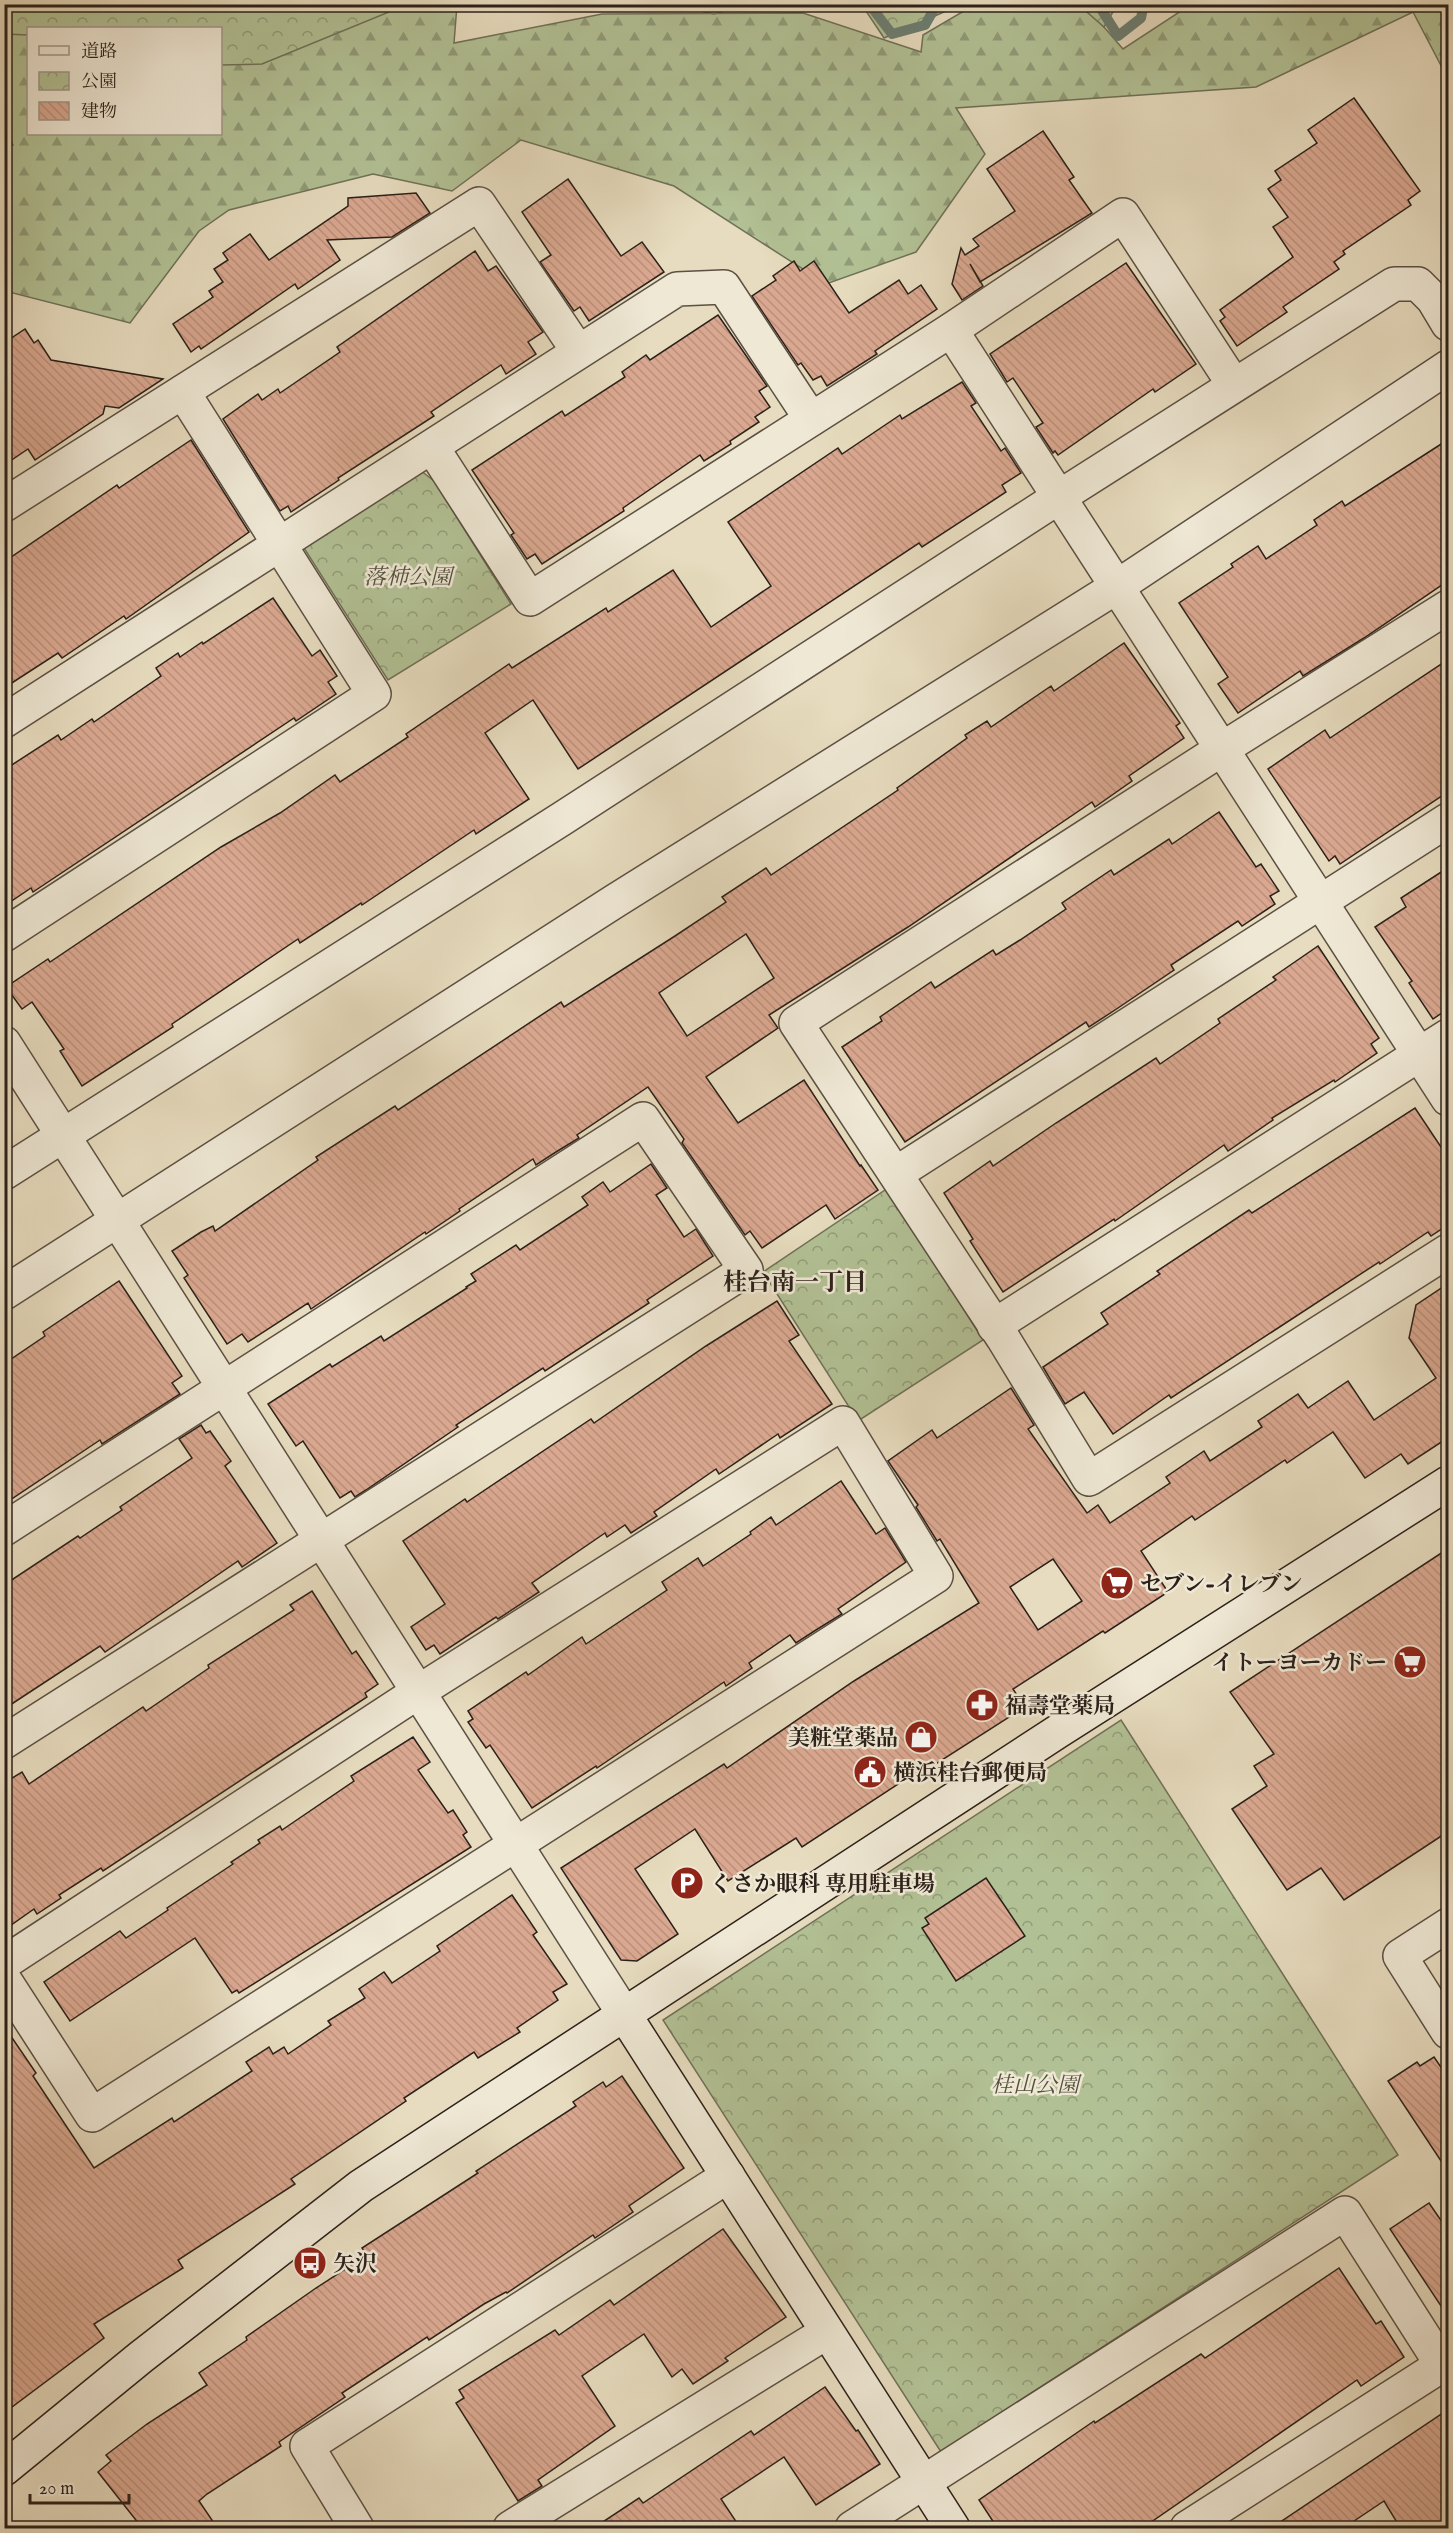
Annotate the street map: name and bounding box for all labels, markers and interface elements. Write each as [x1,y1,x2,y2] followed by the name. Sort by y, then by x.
[27,27,222,135] legend
[81,41,117,64] text: 道路
[81,71,117,94] text: 公園
[81,101,117,124] text: 建物
[364,564,455,592] park label: 落柿公園
[723,1268,867,1299] district label: 桂台南一丁目
[1099,1565,1135,1601] supermarket icon: セブン-イレブン
[1140,1571,1302,1599] place label: セブン-イレブン
[1392,1644,1428,1680] supermarket icon: イトーヨーカドー
[1211,1650,1387,1678] place label: イトーヨーカドー
[964,1687,1000,1723] pharmacy icon: 福壽堂薬局
[1005,1693,1115,1721] place label: 福壽堂薬局
[903,1719,939,1755] shop icon: 美粧堂薬品
[788,1725,898,1753] place label: 美粧堂薬品
[852,1754,888,1790] public building icon: 横浜桂台郵便局
[893,1760,1047,1788] place label: 横浜桂台郵便局
[669,1865,705,1901] parking icon: くさか眼科 専用駐車場
[710,1871,935,1899] place label: くさか眼科 専用駐車場
[991,2072,1082,2100] park label: 桂山公園
[292,2245,328,2281] bus stop icon: 矢沢
[333,2251,377,2279] place label: 矢沢
[30,2467,129,2505] scale bar
[39,2478,74,2501] text: 20 m

